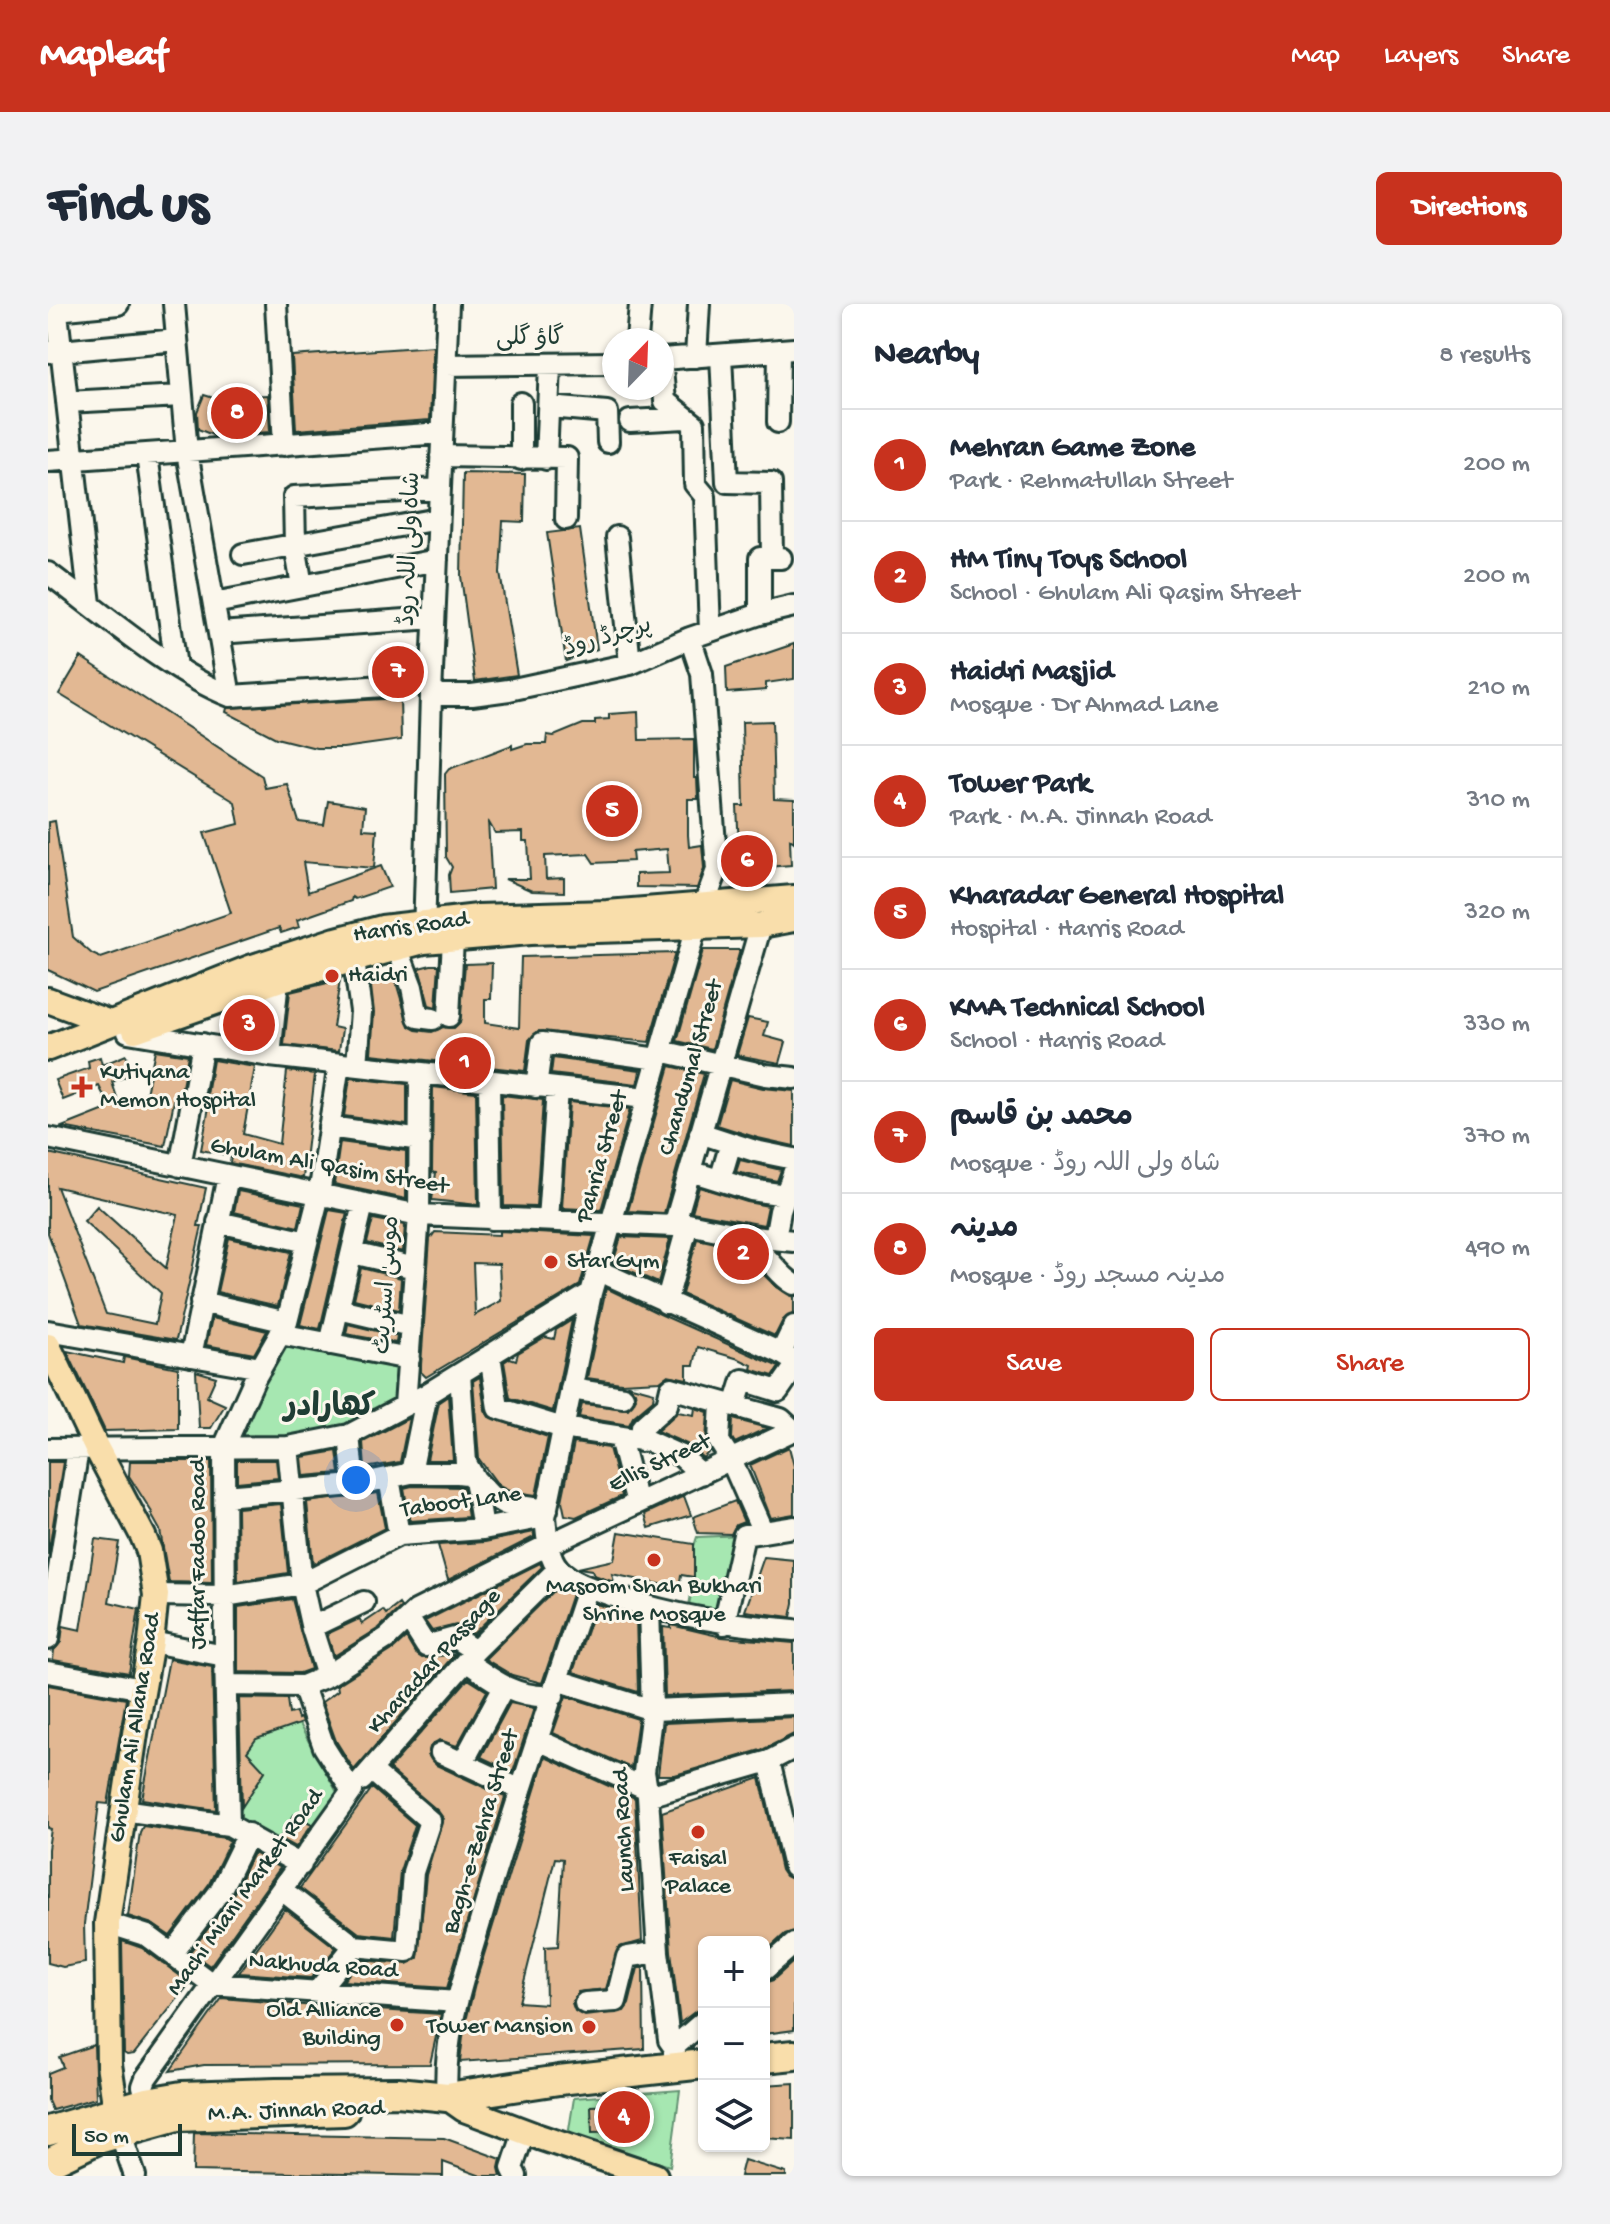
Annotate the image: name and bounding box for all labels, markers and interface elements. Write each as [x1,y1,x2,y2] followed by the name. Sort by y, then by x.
[40,34,167,78] text: Mapleaf
[1291,40,1340,73] text: Map
[1384,40,1458,73] text: Layers
[1502,40,1570,73] text: Share
[1376,172,1562,245] button: Directions
[48,175,208,241] text: Find us
[496,322,564,354] street label: گاؤ گلی
[602,328,674,400] north arrow
[874,336,979,376] text: Nearby
[1439,341,1530,372] text: 8 results
[211,383,263,443] pin: 8
[950,432,1195,467] text: Mehran Game Zone
[895,450,905,481] text: 1
[1463,450,1530,481] text: 200 m
[950,467,1232,498] text: Park · Rehmatullah Street
[393,471,428,627] street label: شاہ ولی اللہ روڈ
[950,544,1187,579] text: HM Tiny Toys School
[894,562,906,593] text: 2
[1463,562,1530,593] text: 200 m
[950,579,1299,610] text: School · Ghulam Ali Qasim Street
[560,611,655,664] street label: پرچرڈ روڈ
[372,642,424,702] pin: 7
[950,656,1113,691] text: Haidri Masjid
[893,674,907,705] text: 3
[1467,674,1530,705] text: 210 m
[950,691,1218,722] text: Mosque · Dr Ahmad Lane
[950,768,1091,803] text: Tower Park
[586,781,638,841] pin: 5
[894,786,906,817] text: 4
[1467,786,1530,817] text: 310 m
[950,803,1211,834] text: Park · M.A. Jinnah Road
[721,831,773,891] pin: 6
[950,880,1284,915] text: Kharadar General Hospital
[893,898,907,929] text: 5
[1464,898,1530,929] text: 320 m
[351,905,472,950] street label: Harris Road
[950,915,1183,946] text: Hospital · Harris Road
[348,962,408,991] place label: Haidri
[323,967,341,985] marker: Haidri
[653,975,732,1159] street label: Chandumal Street
[950,992,1205,1027] text: KMA Technical School
[223,995,275,1055] pin: 3
[893,1010,907,1041] text: 6
[1464,1010,1530,1041] text: 330 m
[950,1027,1164,1058] text: School · Harris Road
[439,1033,491,1093] pin: 1
[100,1059,256,1116] place label: Kutiyana Memon Hospital
[71,1076,93,1098] marker: Kutiyana Memon Hospital
[570,1085,636,1227] street label: Pahria Street
[950,1101,1133,1136] text: محمد بن قاسم
[893,1122,907,1153] text: 7
[1464,1122,1530,1153] text: 370 m
[208,1132,452,1203] street label: Ghulam Ali Qasim Street
[950,1150,1220,1181] text: Mosque · شاہ ولی اللہ روڈ
[950,1213,1018,1248] text: مدینہ
[369,1215,407,1355] street label: موسیٰ اسٹریٹ
[717,1224,769,1284] pin: 2
[893,1234,907,1265] text: 8
[1465,1234,1530,1265] text: 490 m
[567,1248,659,1277] place label: Star Gym
[542,1253,560,1271] marker: Star Gym
[950,1262,1225,1293] text: Mosque · مدینہ مسجد روڈ
[874,1328,1194,1401] button: Save
[1210,1328,1530,1401] button: Share
[281,1390,376,1428] district label: کھارادر
[604,1427,718,1500] street label: Ellis Street
[185,1457,214,1649] street label: Jaffar Fadoo Road
[336,1460,376,1500] your location
[397,1480,524,1526] street label: Taboot Lane
[645,1551,663,1569] marker: Masoom Shah Bukhari Shrine Mosque
[546,1573,762,1630] place label: Masoom Shah Bukhari Shrine Mosque
[362,1583,509,1741] street label: Kharadar Passage
[104,1609,169,1845] street label: Ghulam Ali Allana Road
[437,1724,527,1939] street label: Bagh-e-Zehra Street
[607,1765,643,1893] street label: Launch Road
[161,1782,332,2002] street label: Machi Miani Market Road
[689,1823,707,1841] marker: Faisal Palace
[664,1845,731,1902] place label: Faisal Palace
[698,1936,770,2152] map controls
[698,1936,770,2008] button: +
[247,1947,400,1987] street label: Nakhuda Road
[266,1997,382,2054] place label: Old Alliance Building
[698,2008,770,2080] button: −
[425,2013,574,2042] place label: Tower Mansion
[388,2016,406,2034] marker: Old Alliance Building
[580,2018,598,2036] marker: Tower Mansion
[698,2080,770,2152] button: layers
[598,2087,650,2147] pin: 4
[207,2094,387,2130] street label: M.A. Jinnah Road
[72,2120,182,2156] scale bar
[84,2125,129,2151] text: 50 m

